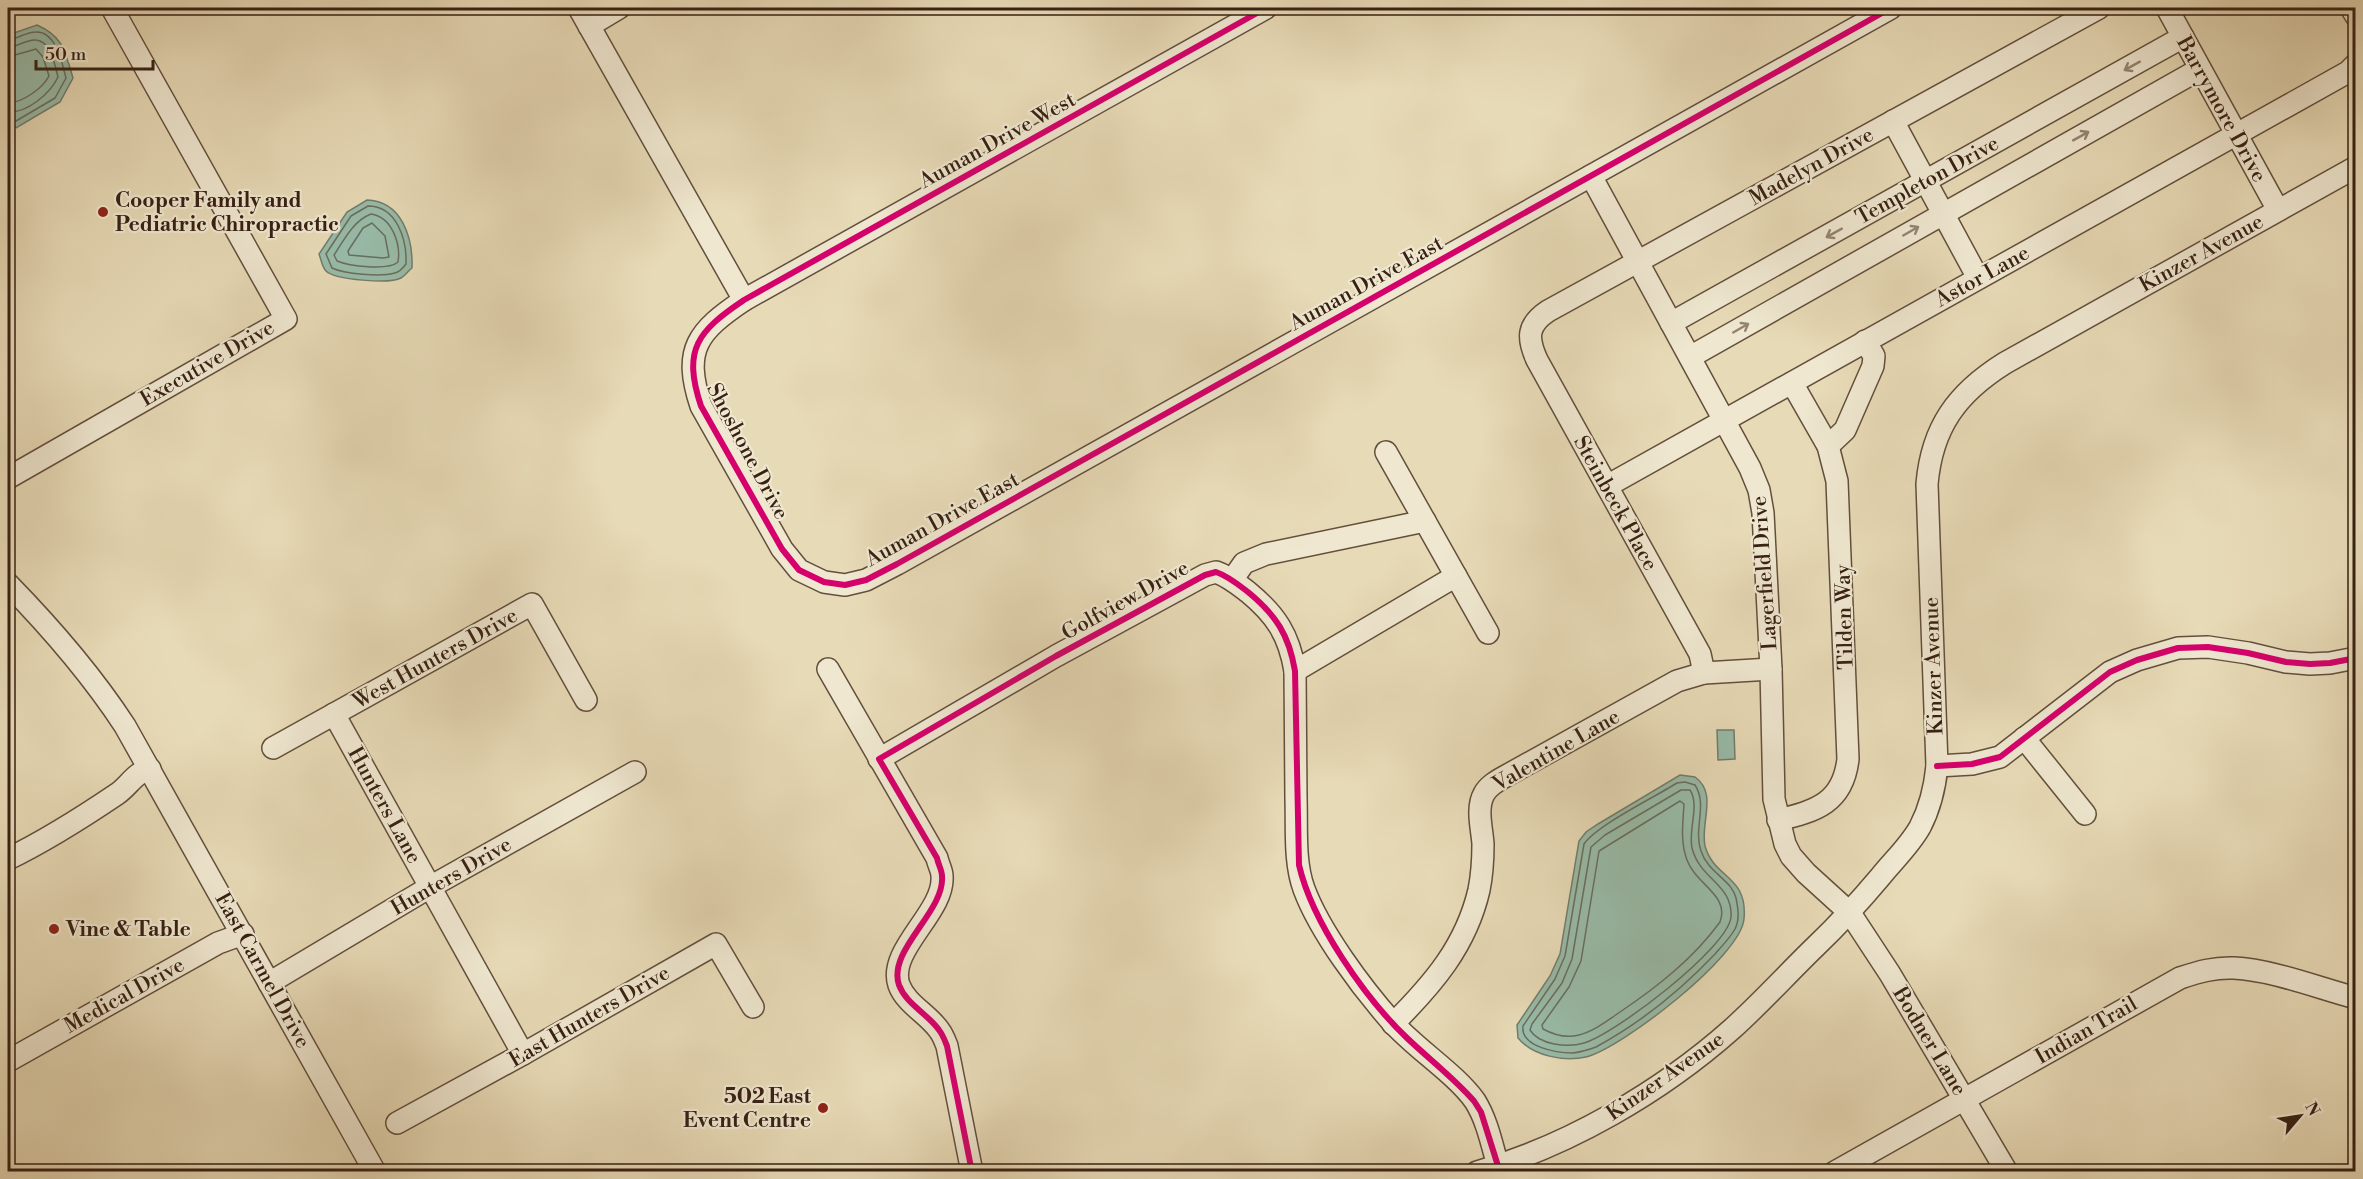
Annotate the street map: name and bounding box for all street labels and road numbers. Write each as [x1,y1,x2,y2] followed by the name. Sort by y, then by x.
[2170,31,2272,187] street label: Barrymore Drive
[914,87,1081,195] street label: Auman Drive West
[1745,122,1878,212] street label: Madelyn Drive
[1851,131,2004,231] street label: Templeton Drive
[2135,209,2268,299] street label: Kinzer Avenue
[1284,231,1448,337] street label: Auman Drive East
[1930,240,2034,314] street label: Astor Lane
[136,315,279,413] street label: Executive Drive
[700,379,794,524] street label: Shoshone Drive
[1567,431,1663,575] street label: Steinbeck Place
[860,467,1024,573] street label: Auman Drive East
[1747,495,1783,651] street label: Lagerfield Drive
[1057,555,1194,646] street label: Golfview Drive
[1830,563,1860,670] street label: Tilden Way
[1919,597,1949,735] street label: Kinzer Avenue
[348,603,523,715] street label: West Hunters Drive
[1487,704,1625,798] street label: Valentine Lane
[341,743,427,868] street label: Hunters Lane
[386,832,517,922] street label: Hunters Drive
[209,888,316,1053] street label: East Carmel Drive
[60,952,189,1040] street label: Medical Drive
[504,960,675,1074] street label: East Hunters Drive
[1886,981,1972,1101] street label: Bodner Lane
[2031,991,2142,1070] street label: Indian Trail
[1602,1027,1730,1127] street label: Kinzer Avenue

